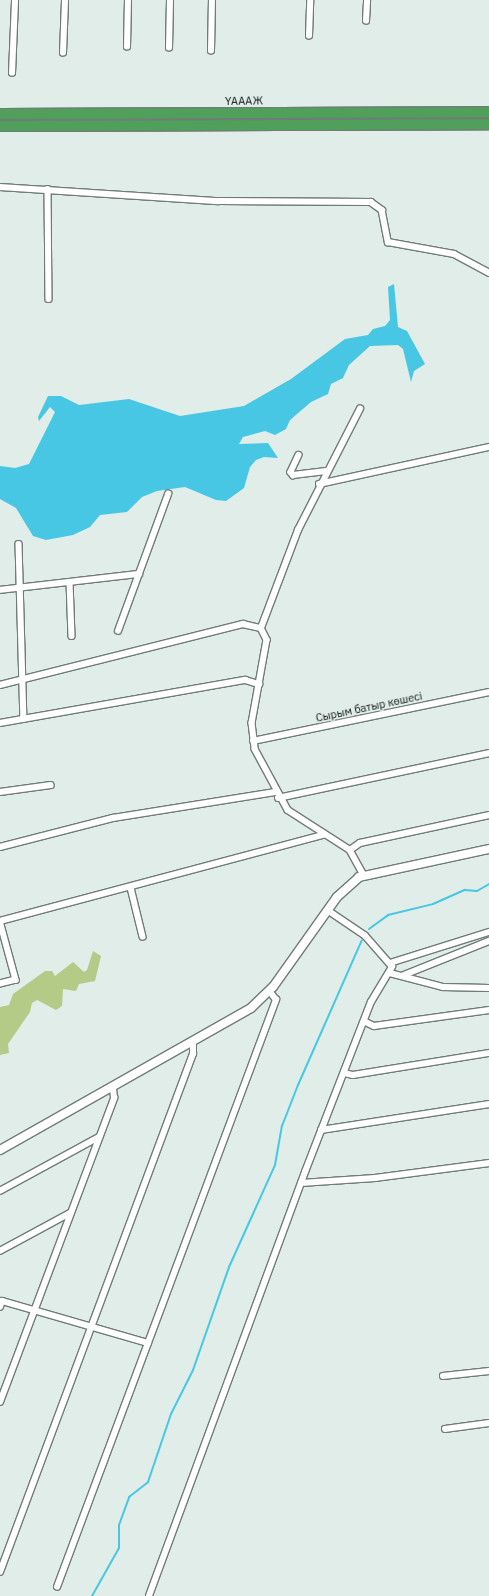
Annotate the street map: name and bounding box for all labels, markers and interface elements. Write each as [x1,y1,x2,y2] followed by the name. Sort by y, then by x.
[225,94,263,108] street label: ҮАААЖ
[315,689,423,725] street label: Сырым батыр көшесі

